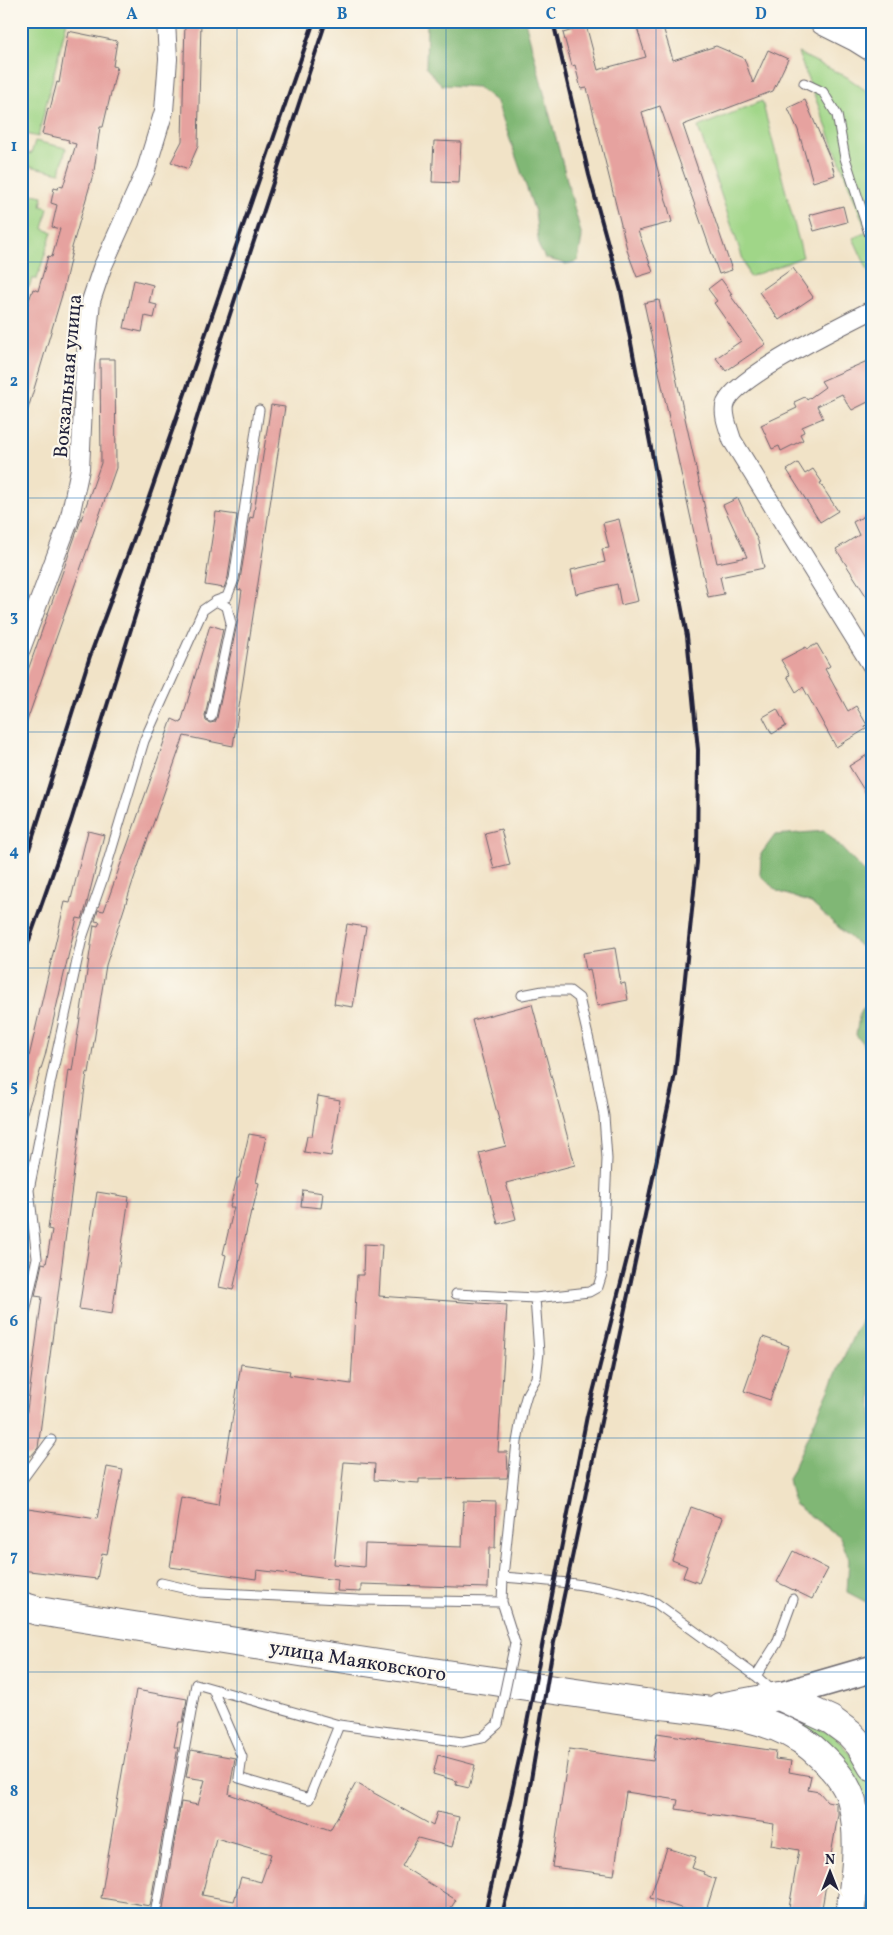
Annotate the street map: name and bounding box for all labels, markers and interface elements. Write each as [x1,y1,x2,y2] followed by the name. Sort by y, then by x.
[126,4,138,26] text: A
[337,4,348,26] text: B
[546,4,556,26] text: C
[755,4,767,26] text: D
[11,136,17,158] text: 1
[48,293,90,459] street label: Вокзальная улица
[10,371,18,393] text: 2
[10,606,18,628] text: 3
[9,841,19,863] text: 4
[10,1076,18,1098] text: 5
[10,1311,19,1333] text: 6
[10,1546,18,1568] text: 7
[267,1634,448,1690] street label: улица Маяковского
[10,1781,18,1803] text: 8
[806,1848,856,1898] north arrow
[825,1851,835,1870] text: N

